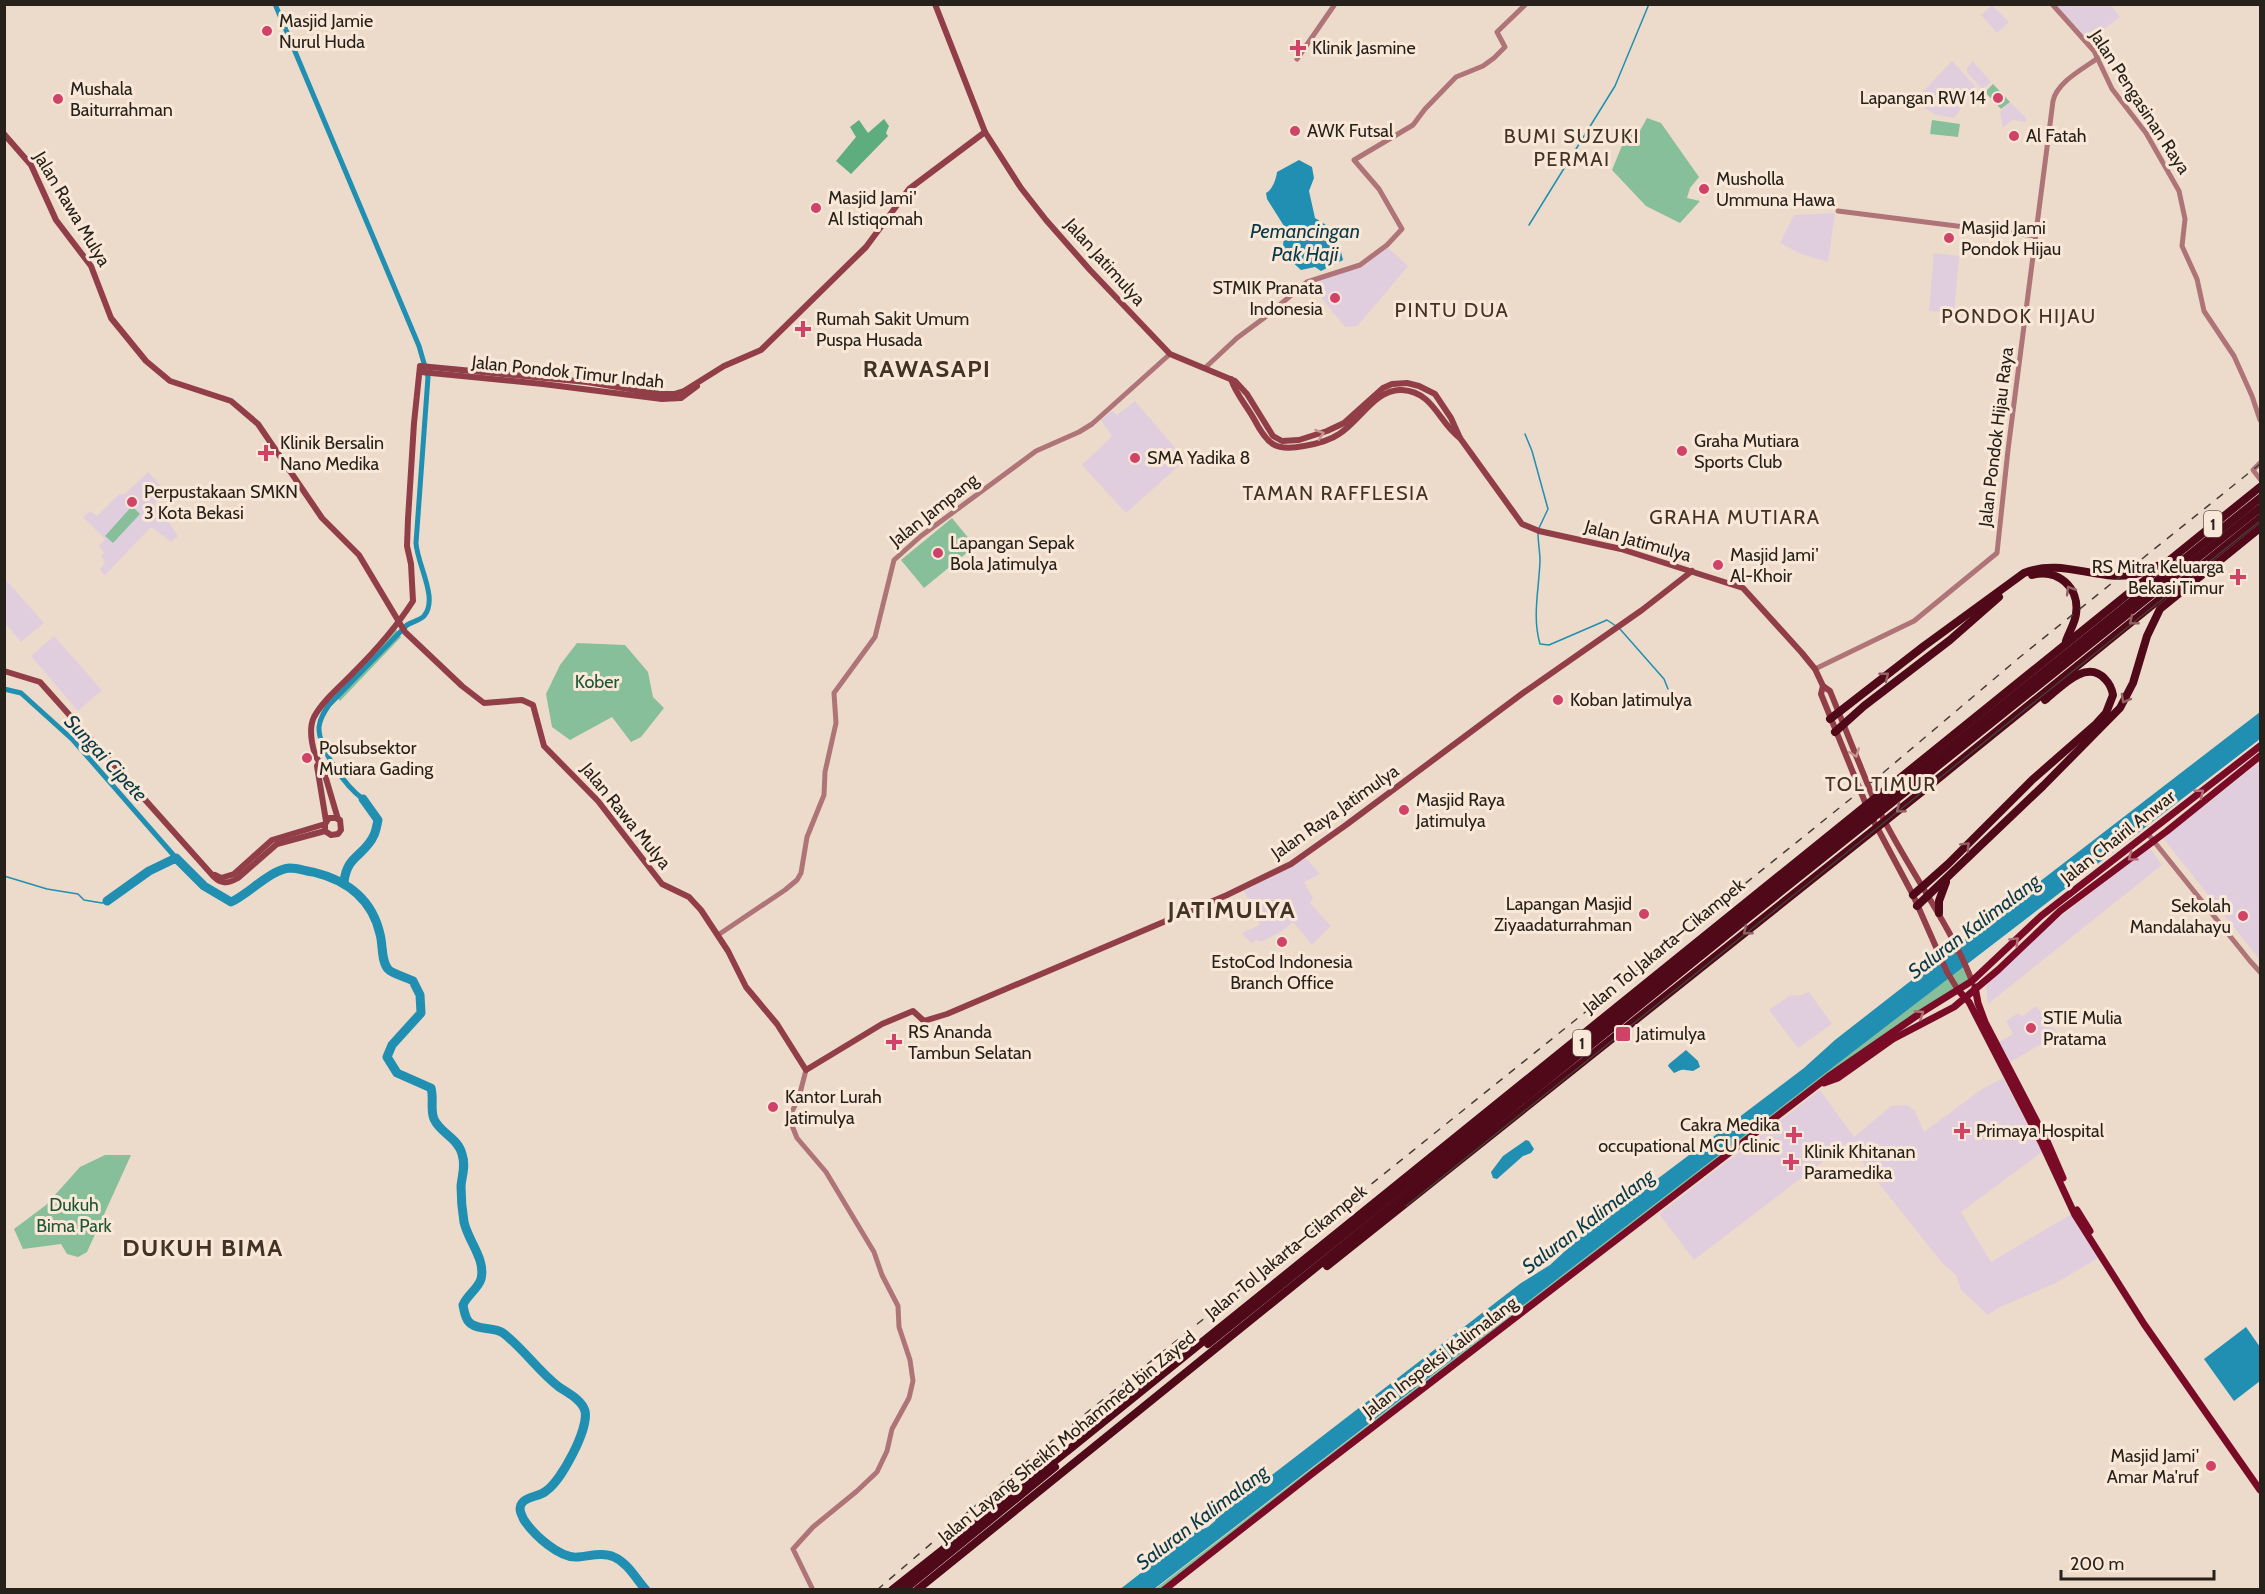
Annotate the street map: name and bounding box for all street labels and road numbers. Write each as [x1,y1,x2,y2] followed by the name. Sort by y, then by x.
[2085,25,2195,179] street label: Jalan Pengasinan Raya
[28,147,115,271] street label: Jalan Rawa Mulya
[1059,213,1150,310] street label: Jalan Jatimulya
[1974,345,2018,529] street label: Jalan Pondok Hijau Raya
[470,351,665,393] street label: Jalan Pondok Timur Indah
[884,468,984,552] street label: Jalan Jampang
[2204,511,2222,537] road number: 1
[1581,515,1694,567] street label: Jalan Jatimulya
[576,758,676,874] street label: Jalan Rawa Mulya
[1266,760,1403,865] street label: Jalan Raya Jatimulya
[2055,785,2180,889] street label: Jalan Chairil Anwar
[1578,873,1750,1019] street label: Jalan Tol Jakarta–Cikampek
[1573,1030,1591,1056] road number: 1
[1200,1179,1372,1325] street label: Jalan Tol Jakarta–Cikampek
[1358,1291,1522,1423] street label: Jalan Inspeksi Kalimalang
[933,1326,1200,1548] street label: Jalan Layang Sheikh Mohammed bin Zayed

